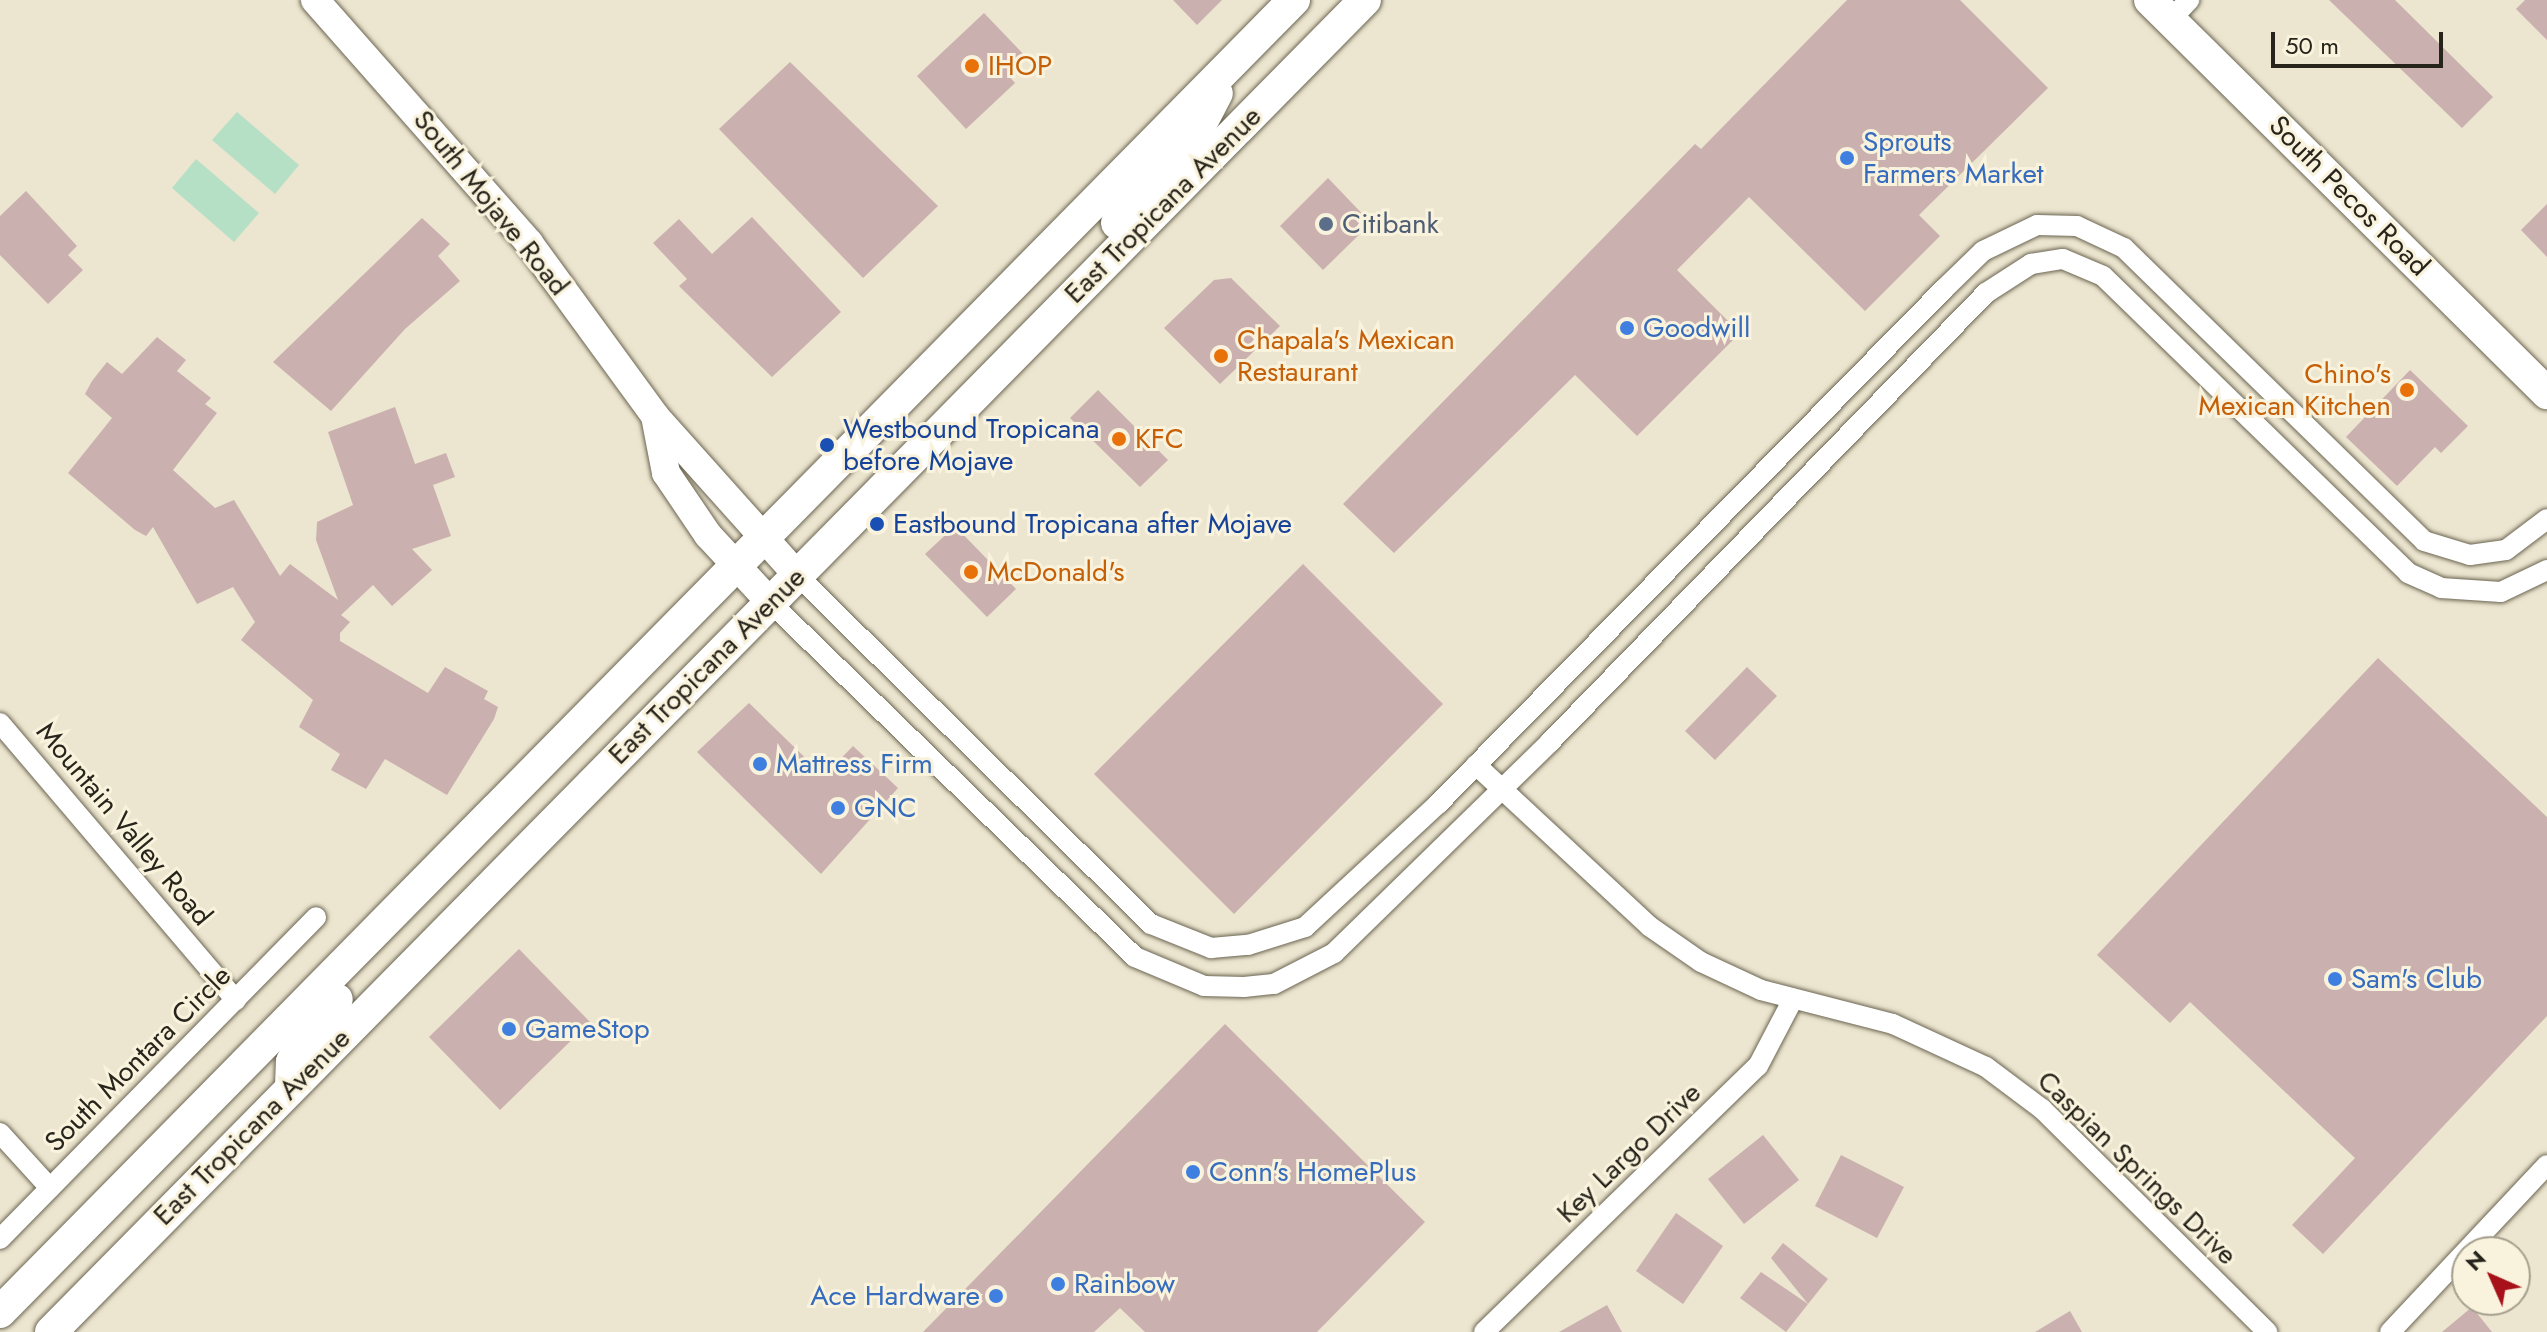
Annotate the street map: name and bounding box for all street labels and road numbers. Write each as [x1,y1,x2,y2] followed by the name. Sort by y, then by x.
[1058,100,1268,310] street label: East Tropicana Avenue
[406,104,576,302] street label: South Mojave Road
[2262,109,2436,283] street label: South Pecos Road
[602,561,812,771] street label: East Tropicana Avenue
[29,715,219,933] street label: Mountain Valley Road
[38,959,238,1159] street label: South Montara Circle
[147,1022,357,1232] street label: East Tropicana Avenue
[2030,1064,2244,1272] street label: Caspian Springs Drive
[1550,1076,1708,1230] street label: Key Largo Drive

